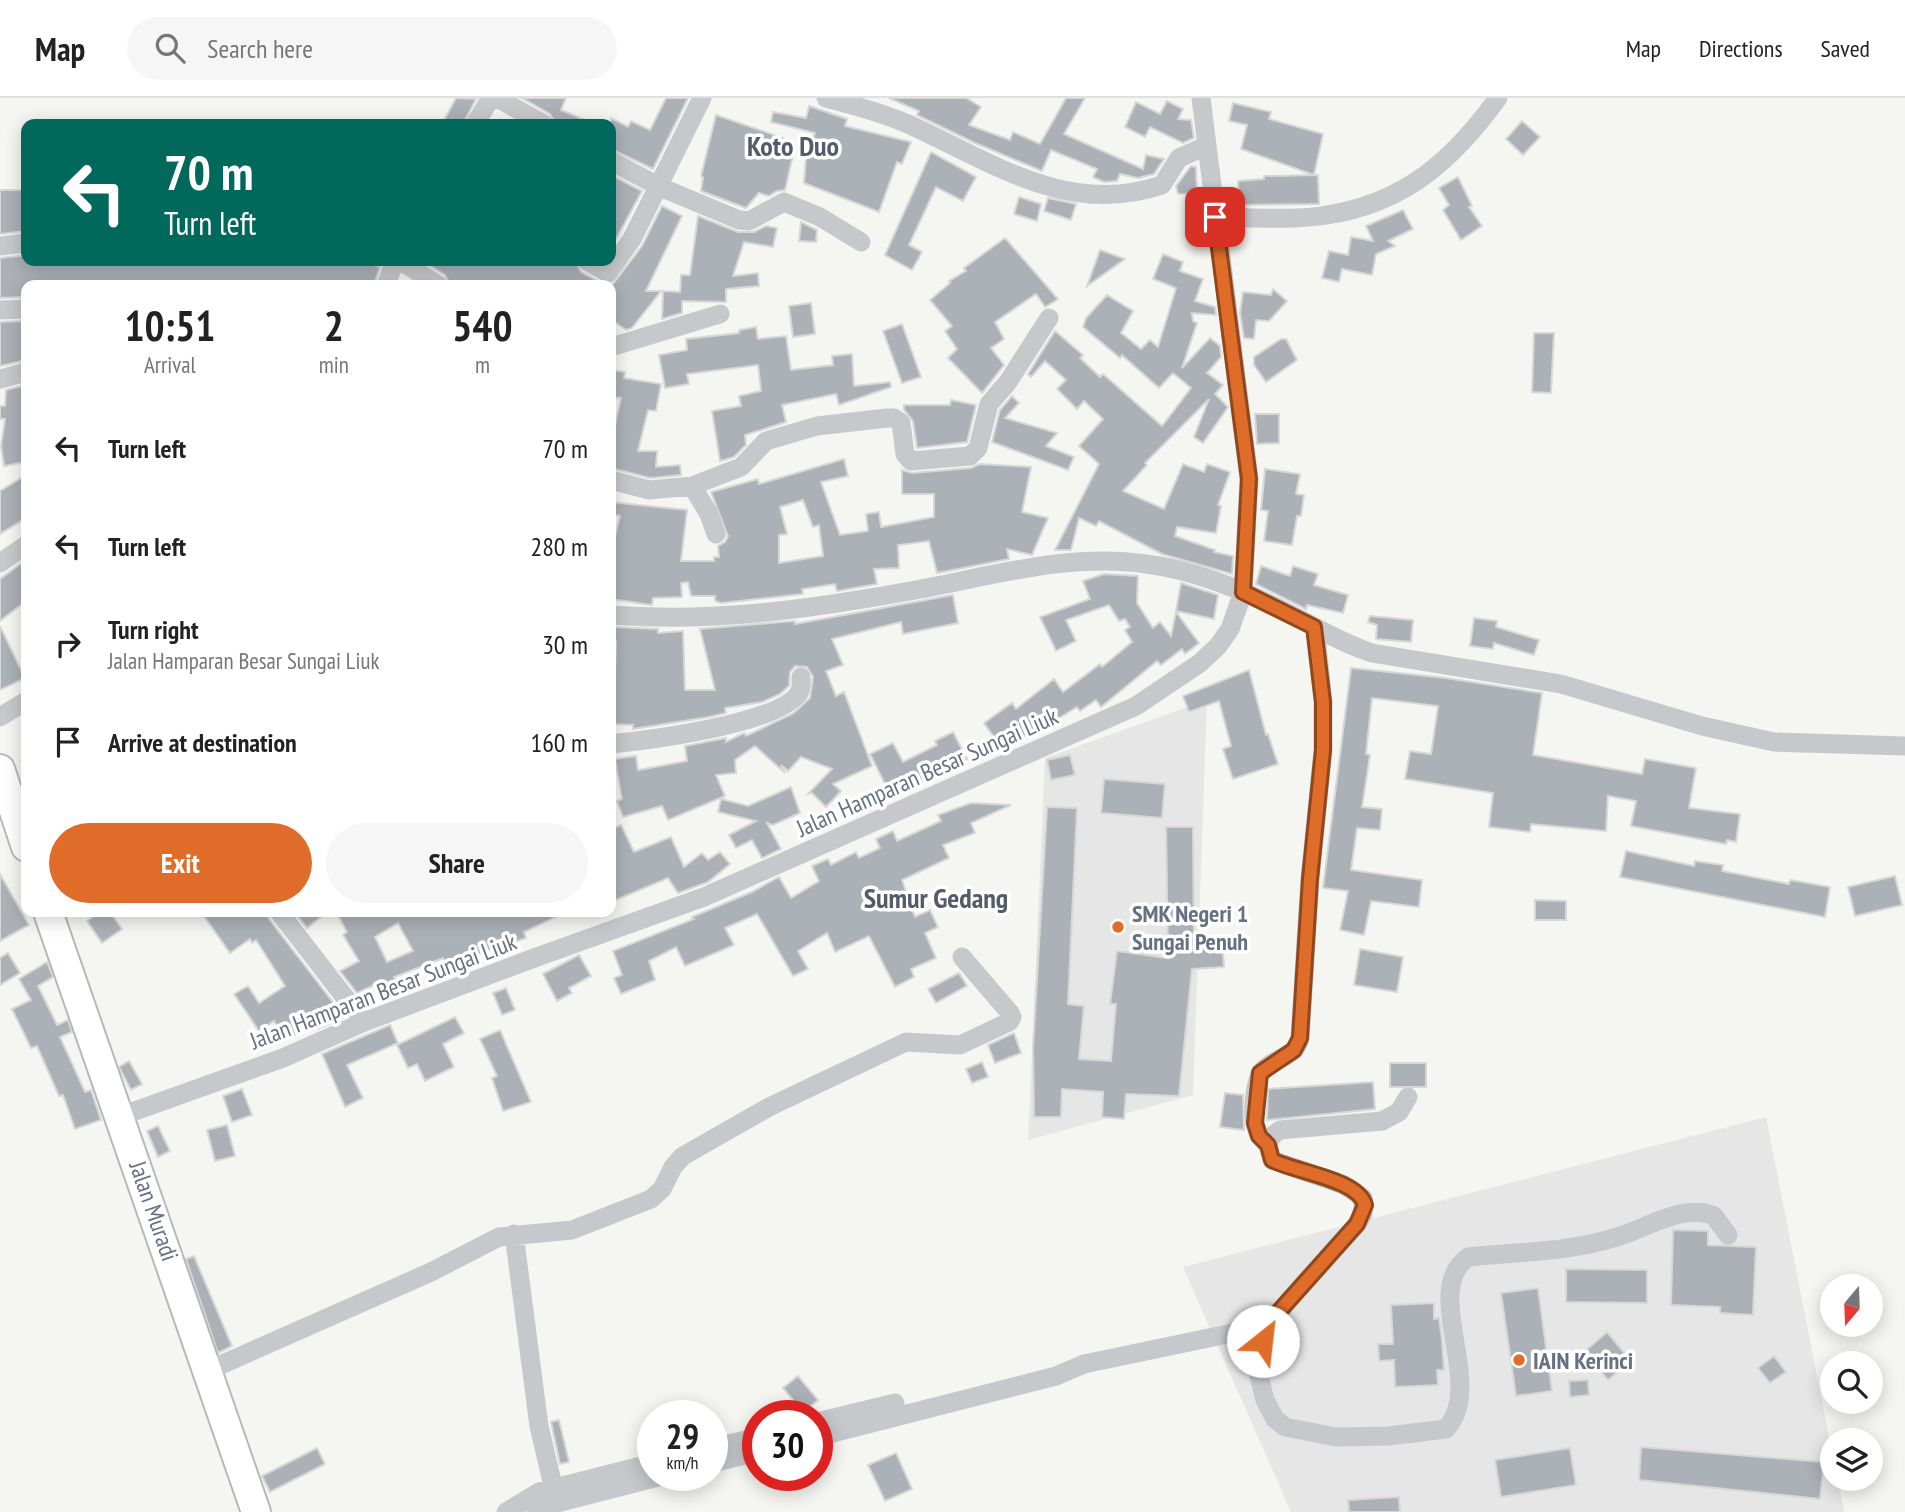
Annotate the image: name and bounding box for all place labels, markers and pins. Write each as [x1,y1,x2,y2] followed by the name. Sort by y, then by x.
[1185,187,1245,247] pin
[1132,898,1248,957] place label: SMK Negeri 1 Sungai Penuh
[1110,919,1126,935] marker: SMK Negeri 1 Sungai Penuh
[1533,1345,1633,1376] place label: IAIN Kerinci
[1511,1352,1527,1368] marker: IAIN Kerinci

